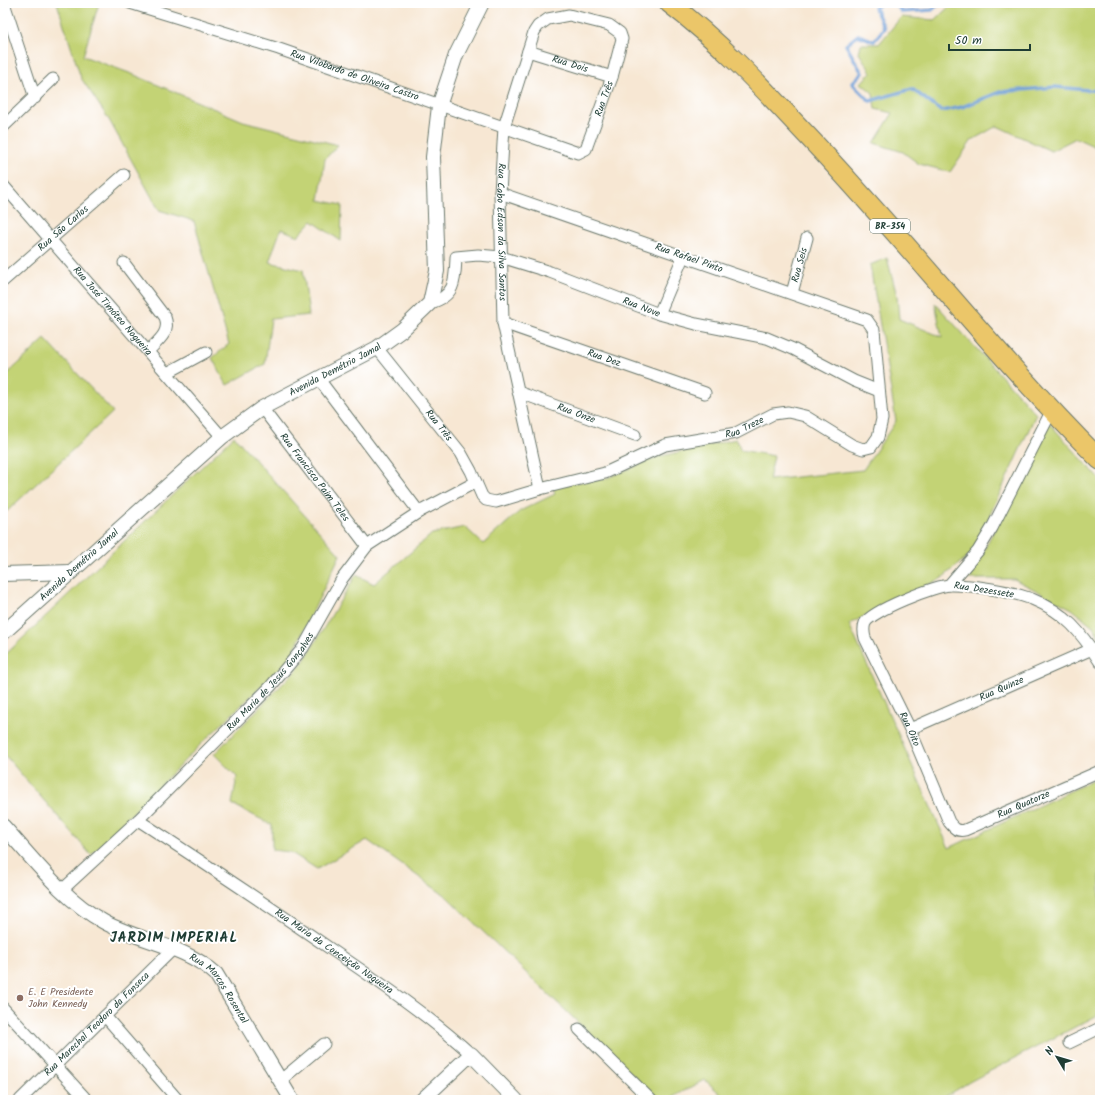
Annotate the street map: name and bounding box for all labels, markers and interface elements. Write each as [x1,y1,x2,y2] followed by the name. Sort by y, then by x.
[949,26,1030,52] scale bar
[955,31,982,50] text: 50 m
[288,46,422,105] street label: Rua Vilobardo de Oliveira Castro
[550,51,591,77] street label: Rua Dois
[590,78,618,119] street label: Rua Três
[492,163,511,302] street label: Rua Cabo Edson da Silva Santos
[34,201,93,255] street label: Rua São Carlos
[870,219,910,233] road number: BR-354
[653,239,726,277] street label: Rua Rafael Pinto
[787,245,812,284] street label: Rua Seis
[69,263,156,360] street label: Rua José Timóteo Nogueira
[620,293,663,322] street label: Rua Nove
[286,339,385,400] street label: Avenida Demétrio Jamal
[585,345,624,371] street label: Rua Dez
[555,399,598,428] street label: Rua Onze
[421,406,457,445] street label: Rua Três
[724,412,767,443] street label: Rua Treze
[276,430,354,526] street label: Rua Francisco Paim Teles
[36,525,123,605] street label: Avenida Demétrio Jamal
[953,577,1016,603] street label: Rua Dezessete
[223,629,319,735] street label: Rua Maria de Jesus Gonçalves
[977,672,1027,706] street label: Rua Quinze
[895,709,925,749] street label: Rua Oito
[995,786,1053,823] street label: Rua Quatorze
[271,905,397,998] street label: Rua Maria da Conceição Nogueira
[110,927,238,949] district label: JARDIM IMPERIAL
[186,949,252,1027] street label: Rua Marcos Rosental
[40,968,154,1080] street label: Rua Marechal Teodoro da Fonseca
[28,984,94,1012] place label: E. E Presidente John Kennedy
[15,993,25,1003] marker: E. E Presidente John Kennedy
[1037,1037,1077,1077] north arrow
[1041,1043,1059,1060] text: N

